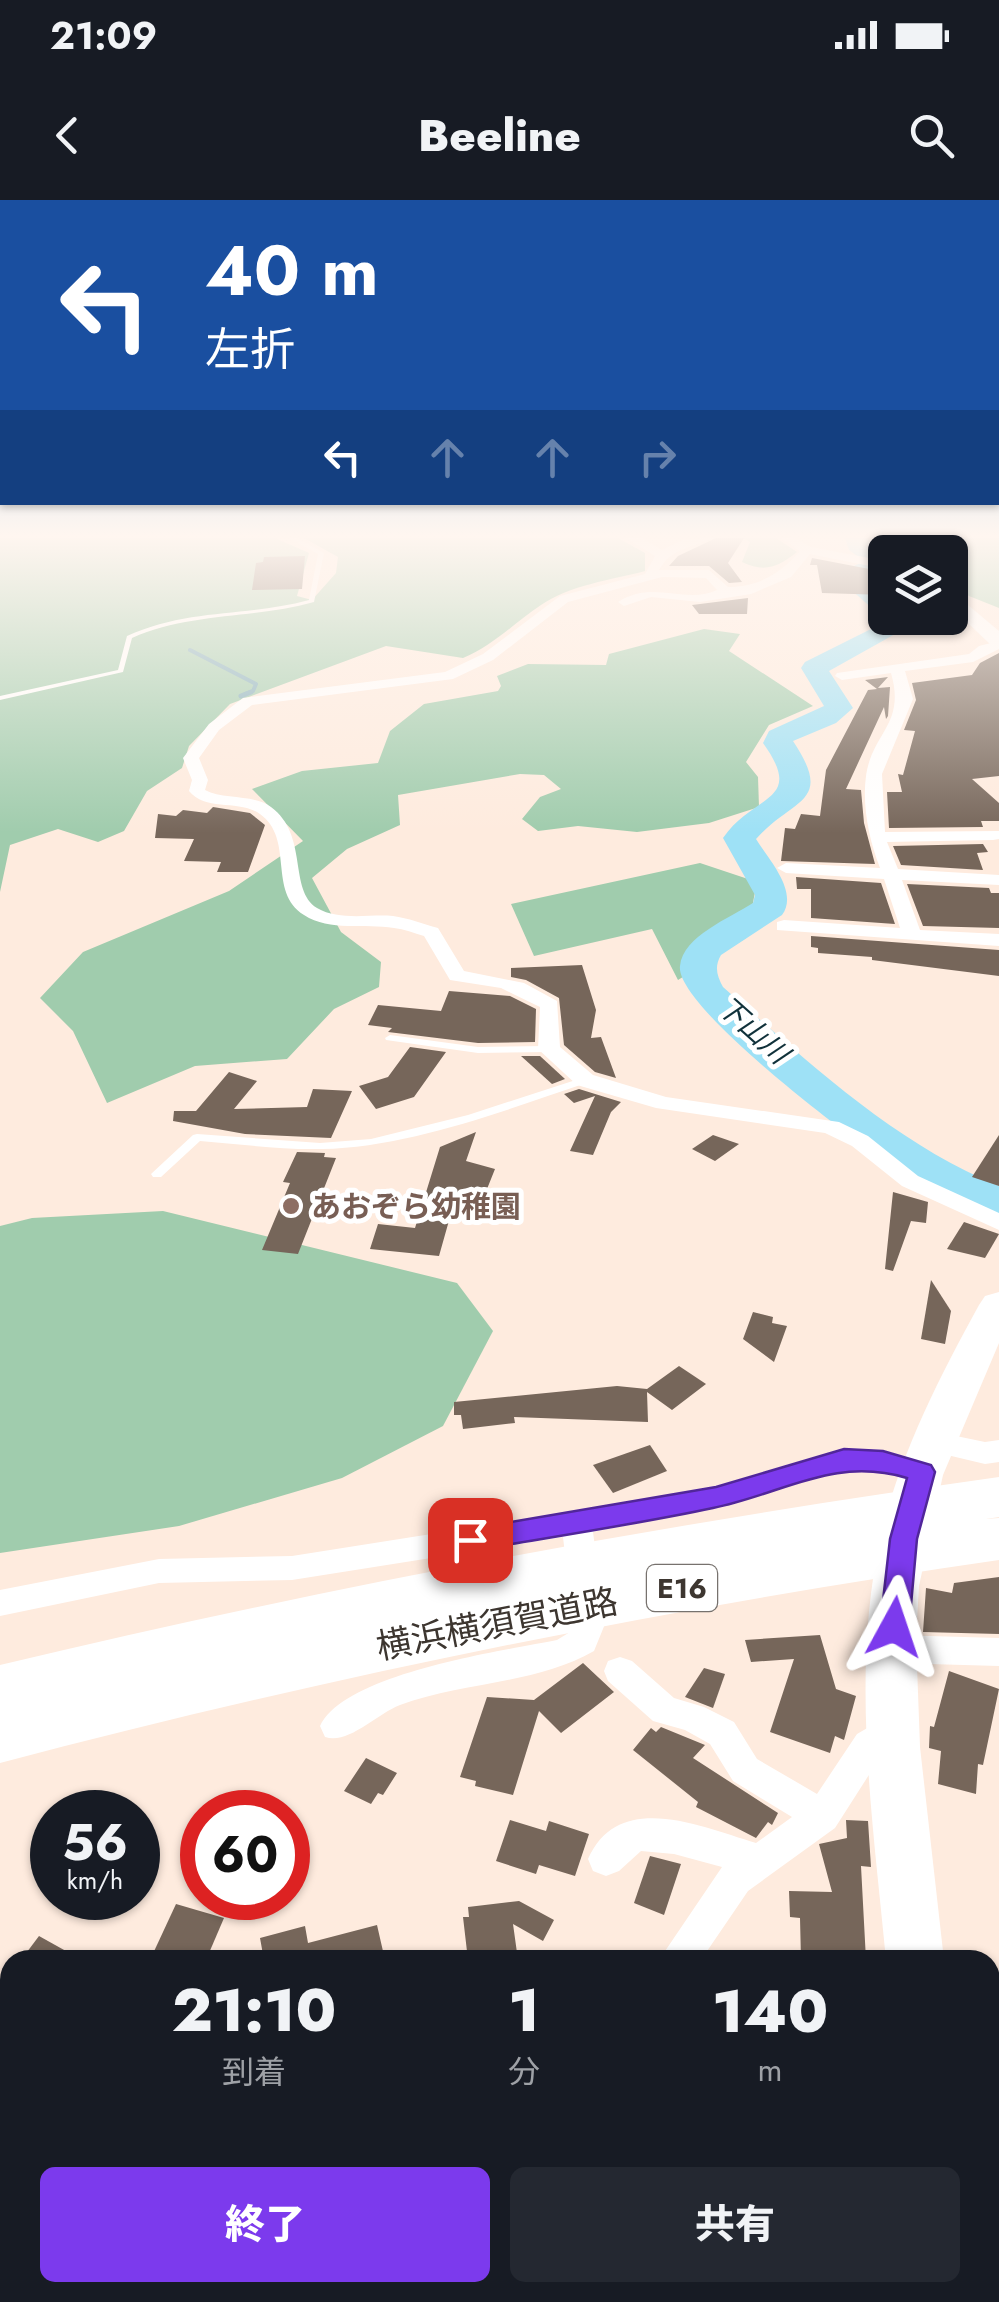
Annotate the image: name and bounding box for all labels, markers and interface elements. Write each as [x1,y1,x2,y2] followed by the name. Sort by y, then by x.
[50,8,157,63] text: 21:09
[418,103,581,168] text: Beeline
[40,108,95,163] icon: back
[904,108,959,163] icon: search
[205,220,379,321] text: 40 m
[40,240,170,370] icon: left
[205,317,295,382] text: 左折
[315,430,370,485] icon: left
[420,430,475,485] icon: ahead
[525,430,580,485] icon: ahead
[630,430,685,485] icon: right
[868,535,968,635] map controls
[868,535,968,635] button: layers
[708,987,800,1075] water label: 下山川
[311,1185,521,1228] place label: あおぞら幼稚園
[280,1195,302,1217] marker: あおぞら幼稚園
[428,1498,513,1583] pin
[443,1513,498,1568] icon: arrive
[647,1565,717,1611] road number: E16
[842,1575,946,1679] position arrow
[372,1576,622,1672] street label: 横浜横須賀道路
[180,1790,310,1920] speed limit sign: 60
[62,1806,128,1879] text: 56
[67,1862,123,1898] text: km/h
[172,1967,336,2054] text: 21:10
[508,1967,540,2054] text: 1
[712,1968,828,2055] text: 140
[758,2047,783,2093] text: m
[222,2049,286,2095] text: 到着
[508,2049,540,2095] text: 分
[40,2167,490,2282] button: 終了
[510,2167,960,2282] button: 共有

